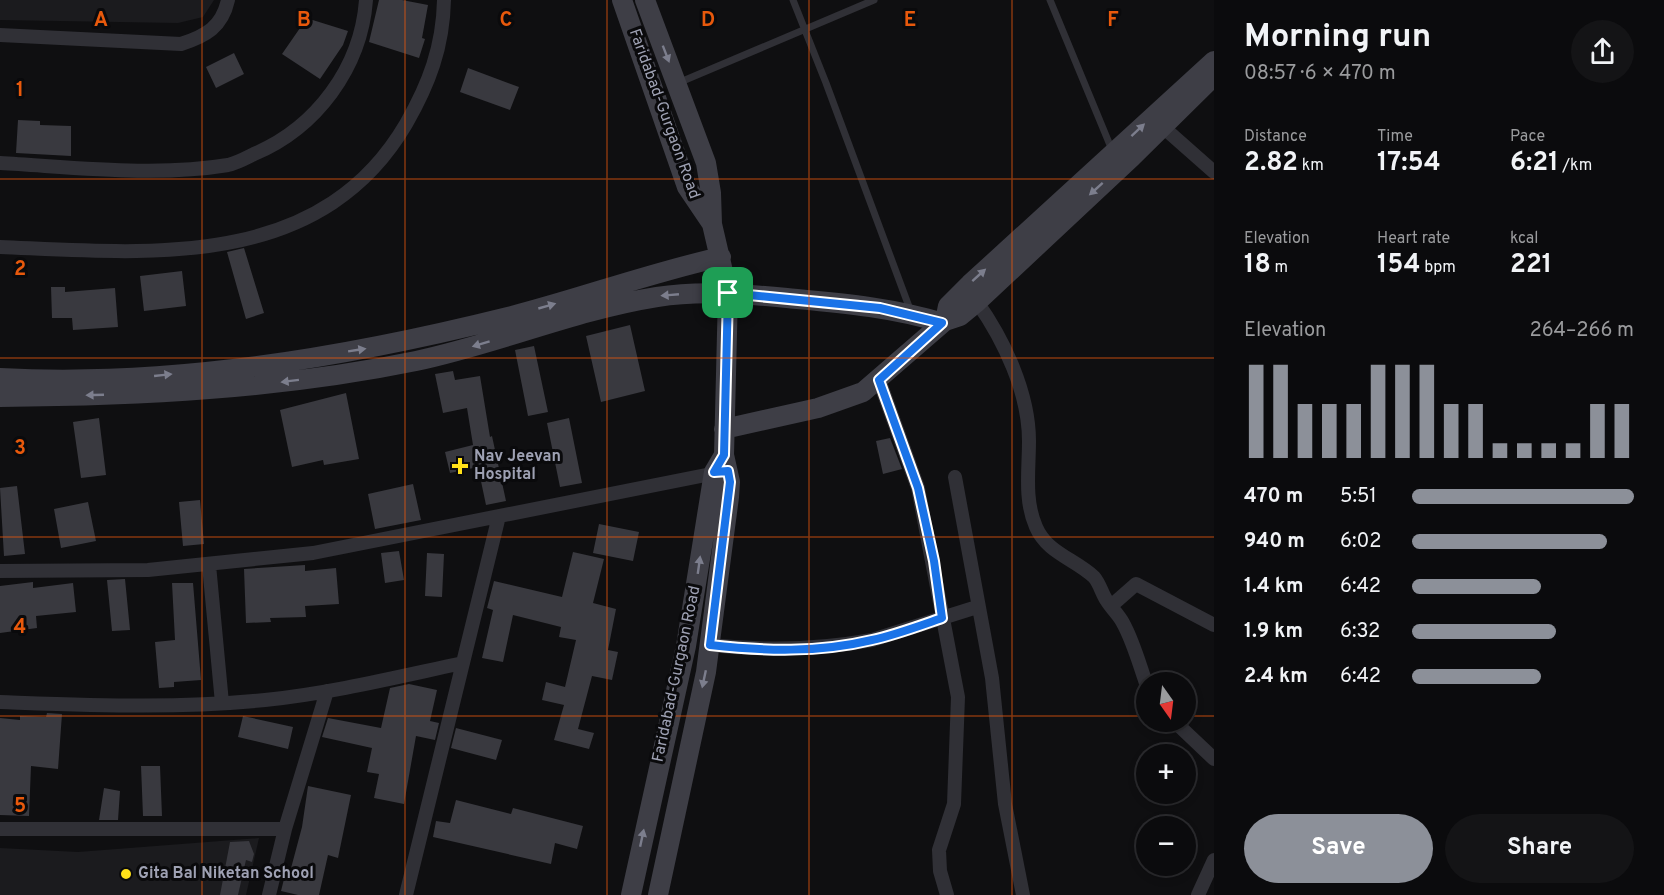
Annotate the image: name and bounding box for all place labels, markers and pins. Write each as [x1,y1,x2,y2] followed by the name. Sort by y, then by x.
[702,267,753,318] pin
[474,447,561,485] place label: Nav Jeevan Hospital
[451,457,469,475] marker: Nav Jeevan Hospital
[138,864,314,884] place label: Gita Bal Niketan School
[119,867,133,881] marker: Gita Bal Niketan School

